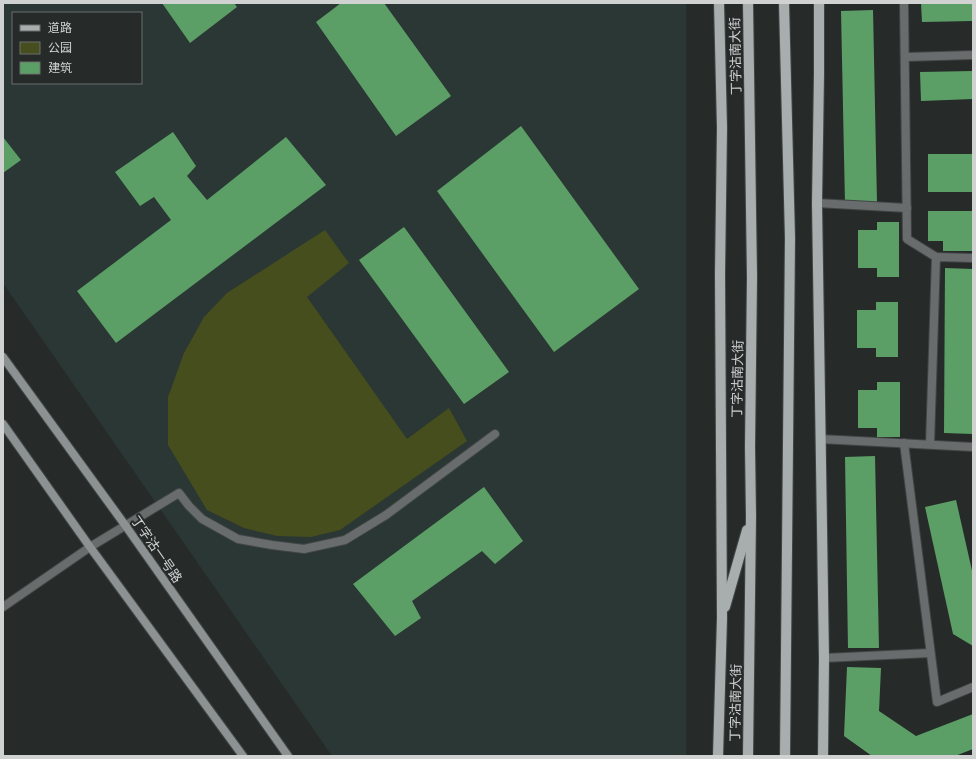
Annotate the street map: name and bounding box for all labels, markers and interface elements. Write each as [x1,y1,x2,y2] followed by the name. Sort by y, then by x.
[12,12,142,84] legend
[726,17,744,95] street label: 丁字沽南大街
[48,20,72,35] text: 道路
[48,40,72,55] text: 公园
[48,60,72,75] text: 建筑
[728,340,746,418] street label: 丁字沽南大街
[128,512,186,586] street label: 丁字沽一号路
[726,664,744,742] street label: 丁字沽南大街

